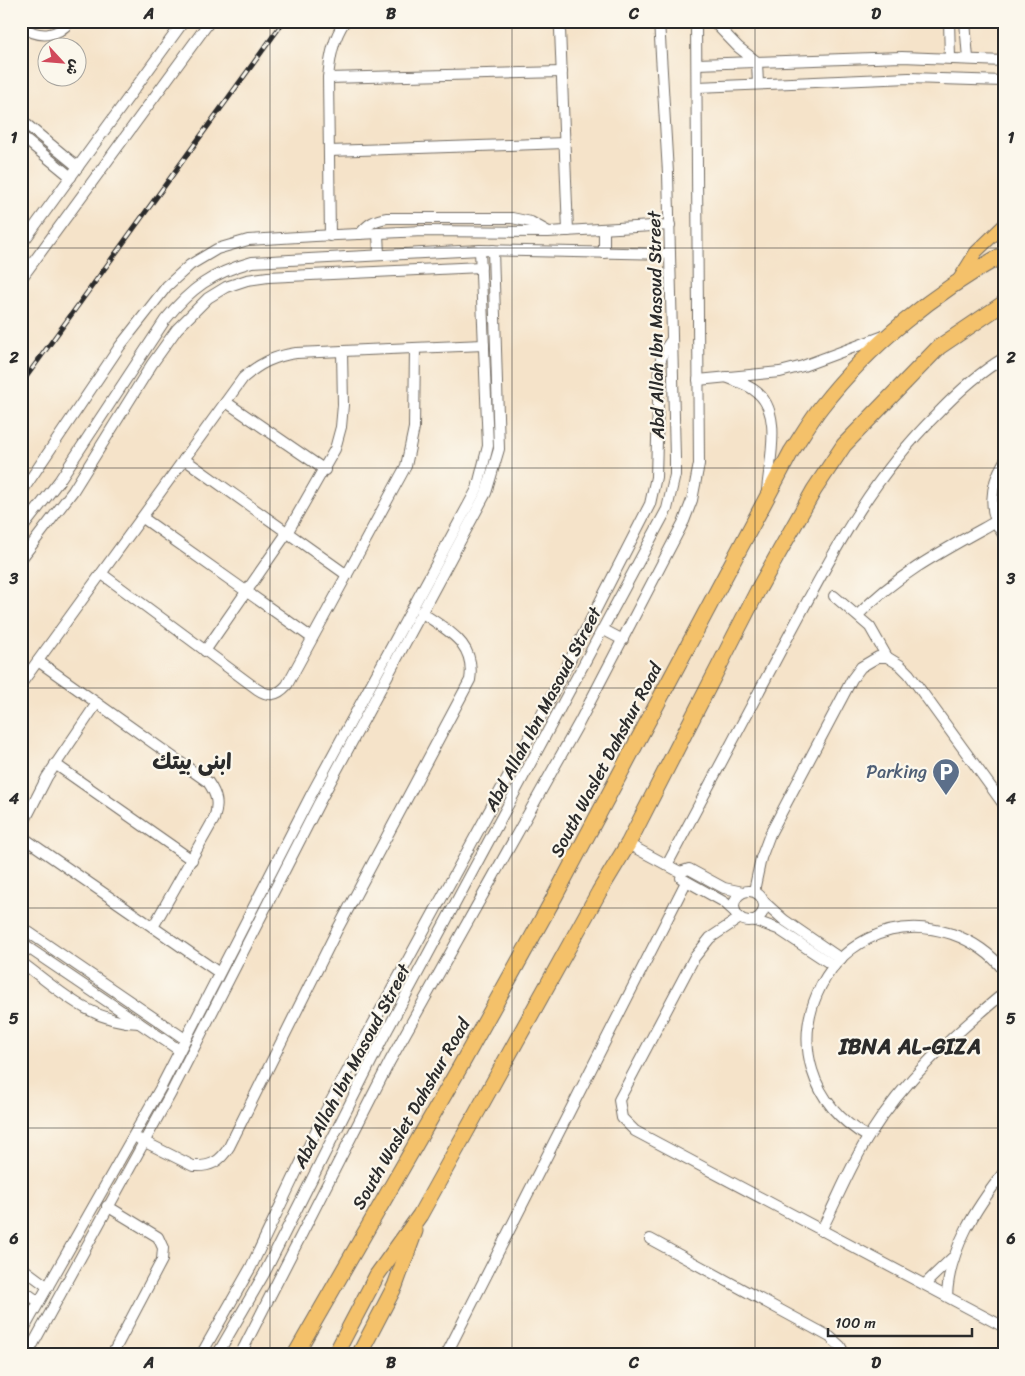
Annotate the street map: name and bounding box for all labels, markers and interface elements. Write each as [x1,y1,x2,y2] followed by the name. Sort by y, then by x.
[143,0,154,28] text: A
[386,0,397,28] text: B
[628,0,640,28] text: C
[871,0,881,28] text: D
[38,38,88,88] north arrow
[59,55,88,80] text: ش
[11,123,18,152] text: 1
[1008,123,1015,152] text: 1
[638,210,674,440] street label: Abd Allah Ibn Masoud Street
[8,343,19,372] text: 2
[1005,343,1016,372] text: 2
[9,564,19,593] text: 3
[1006,564,1016,593] text: 3
[475,600,611,818] street label: Abd Allah Ibn Masoud Street
[541,655,672,863] street label: South Waslet Dahshur Road
[152,742,232,781] district label: ابنى بيتك
[866,756,927,788] place label: Parking
[931,757,961,796] parking icon: Parking
[8,784,19,813] text: 4
[1005,784,1016,813] text: 4
[284,957,420,1175] street label: Abd Allah Ibn Masoud Street
[9,1004,19,1033] text: 5
[1006,1004,1016,1033] text: 5
[343,1011,480,1216] street label: South Waslet Dahshur Road
[838,1027,981,1066] district label: IBNA AL-GIZA
[8,1224,19,1253] text: 6
[1005,1224,1016,1253] text: 6
[828,1306,971,1338] scale bar
[835,1310,876,1336] text: 100 m
[143,1348,154,1376] text: A
[386,1348,397,1376] text: B
[628,1348,640,1376] text: C
[871,1348,881,1376] text: D

